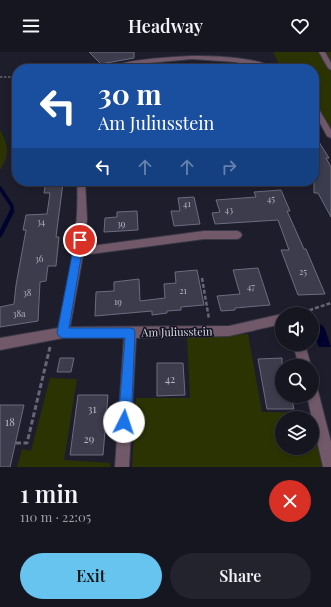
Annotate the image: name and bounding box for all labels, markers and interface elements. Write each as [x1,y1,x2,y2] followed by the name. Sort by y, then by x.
[128,14,203,38] text: Headway
[20,15,42,37] icon: menu
[289,15,311,37] icon: heart
[98,75,162,112] text: 30 m
[32,80,84,132] icon: left
[98,111,214,135] text: Am Juliusstein
[92,156,114,178] icon: left
[134,156,156,178] icon: ahead
[176,156,198,178] icon: ahead
[218,156,240,178] icon: right
[267,192,275,204] house number: 45
[183,197,192,209] house number: 41
[225,203,233,215] house number: 43
[37,215,46,227] house number: 34
[117,217,126,229] house number: 39
[63,223,97,257] pin
[69,229,91,251] icon: arrive
[35,252,44,264] house number: 36
[299,265,307,277] house number: 25
[247,280,255,292] house number: 47
[179,284,187,296] house number: 21
[23,286,32,298] house number: 38
[114,295,122,307] house number: 19
[12,307,26,319] house number: 38a
[275,307,319,455] map controls
[275,307,319,351] button: sound
[140,323,213,340] street label: Am Juliusstein
[275,359,319,403] button: search
[165,371,175,386] house number: 42
[87,401,97,416] house number: 31
[103,401,145,443] position arrow
[275,411,319,455] button: layers
[5,414,15,429] house number: 18
[84,431,95,446] house number: 29
[20,477,78,509] text: 1 min
[269,480,311,522] button: close
[20,508,91,525] text: 110 m · 22:05
[20,553,162,599] button: Exit
[170,553,311,599] button: Share

